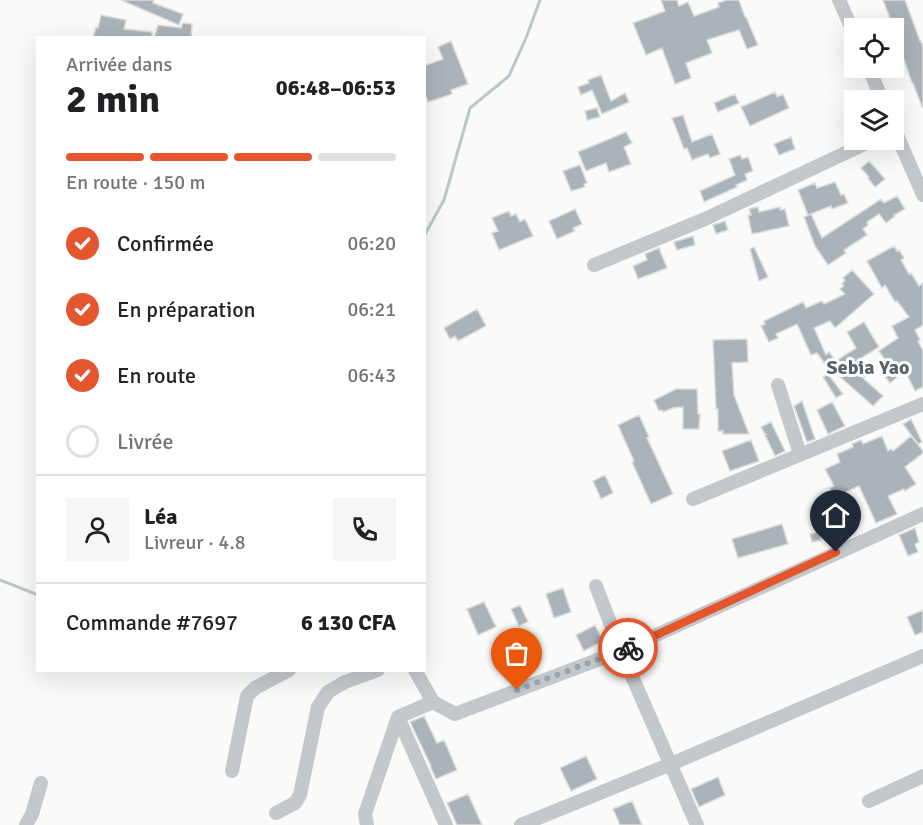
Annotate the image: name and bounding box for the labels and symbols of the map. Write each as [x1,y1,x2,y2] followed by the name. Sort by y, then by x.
[827,355,909,380] district label: Sebia Yao
[810,490,861,552] pin
[598,618,658,678] courier
[491,628,542,690] pin

